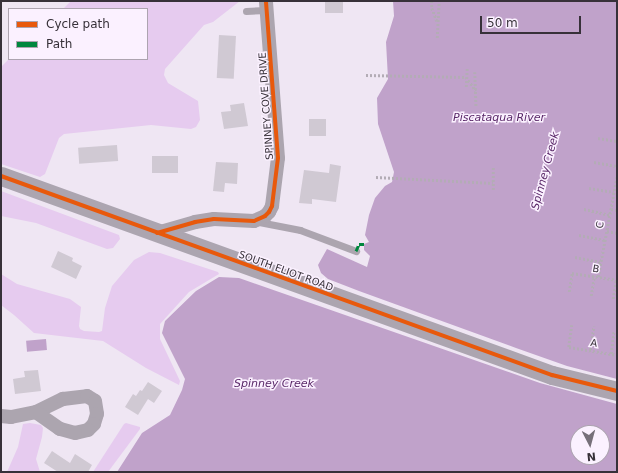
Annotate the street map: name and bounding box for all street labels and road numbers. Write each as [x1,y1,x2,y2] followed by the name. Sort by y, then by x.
[256,52,276,160] street label: SPINNEY COVE DRIVE
[593,220,607,230] street label: C
[237,248,335,294] street label: SOUTH ELIOT ROAD
[592,262,600,276] street label: B
[590,337,598,349] street label: A

